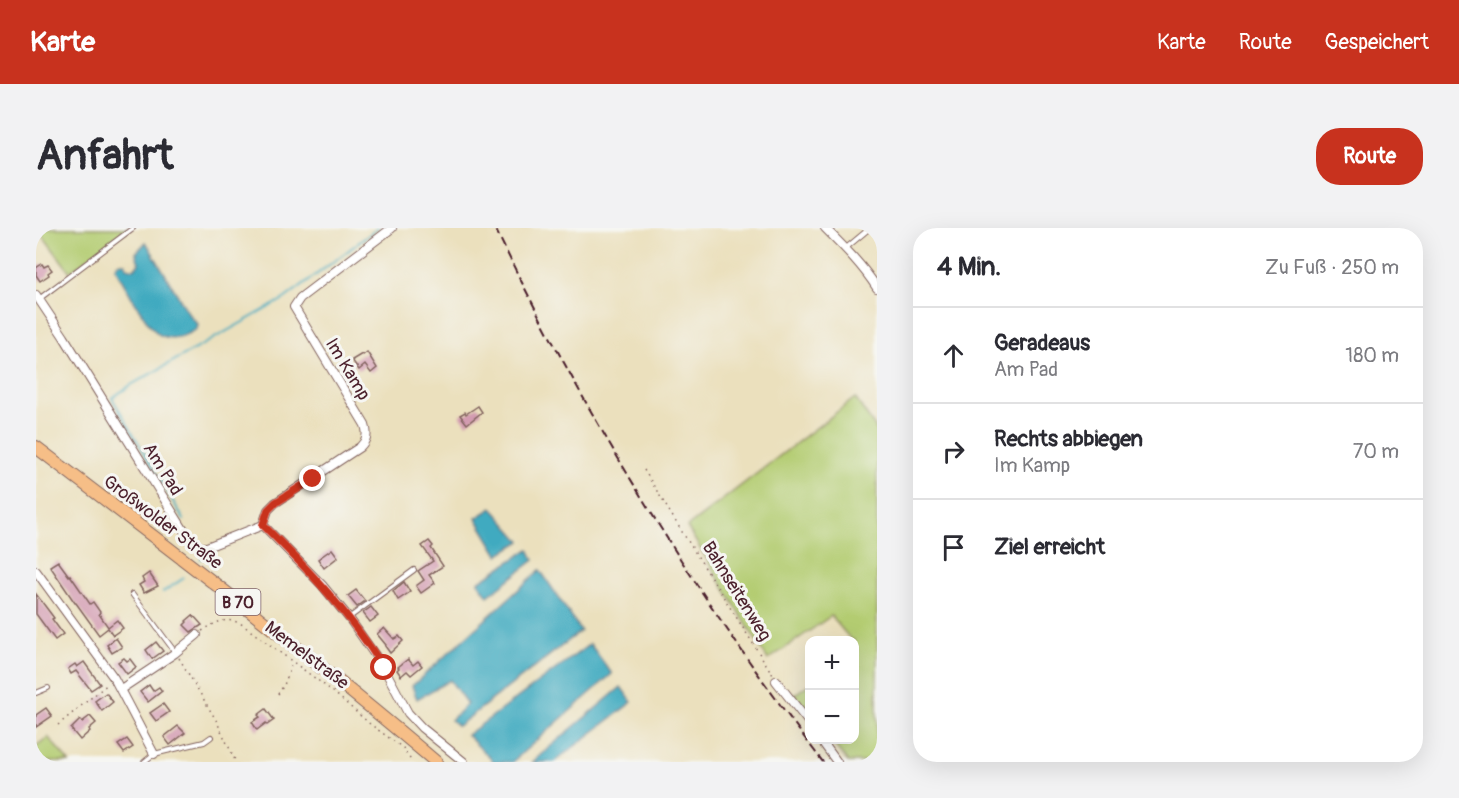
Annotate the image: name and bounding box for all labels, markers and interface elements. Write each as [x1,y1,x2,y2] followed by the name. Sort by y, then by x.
[30,25,95,60] text: Karte
[1157,29,1206,56] text: Karte
[1239,29,1292,56] text: Route
[1325,29,1429,56] text: Gespeichert
[1316,128,1423,185] button: Route
[36,130,174,182] text: Anfahrt
[937,251,1001,283] text: 4 Min.
[1265,255,1399,280] text: Zu Fuß · 250 m
[994,329,1090,357] text: Geradeaus
[320,334,375,405] street label: Im Kamp
[937,339,970,372] icon: ahead
[1345,343,1399,368] text: 180 m
[994,357,1058,382] text: Am Pad
[994,425,1143,453] text: Rechts abbiegen
[937,435,970,468] icon: right
[138,439,188,500] street label: Am Pad
[1353,439,1399,464] text: 70 m
[994,453,1070,478] text: Im Kamp
[299,465,325,491] route end
[99,470,227,575] street label: Großwolder Straße
[937,531,970,564] icon: arrive
[994,533,1105,561] text: Ziel erreicht
[697,537,776,645] street label: Bahnseitenweg
[216,589,260,615] road number: B 70
[260,616,353,695] street label: Memelstraße
[805,636,859,744] map controls
[805,636,859,690] button: +
[370,654,396,680] route start
[805,690,859,744] button: −

